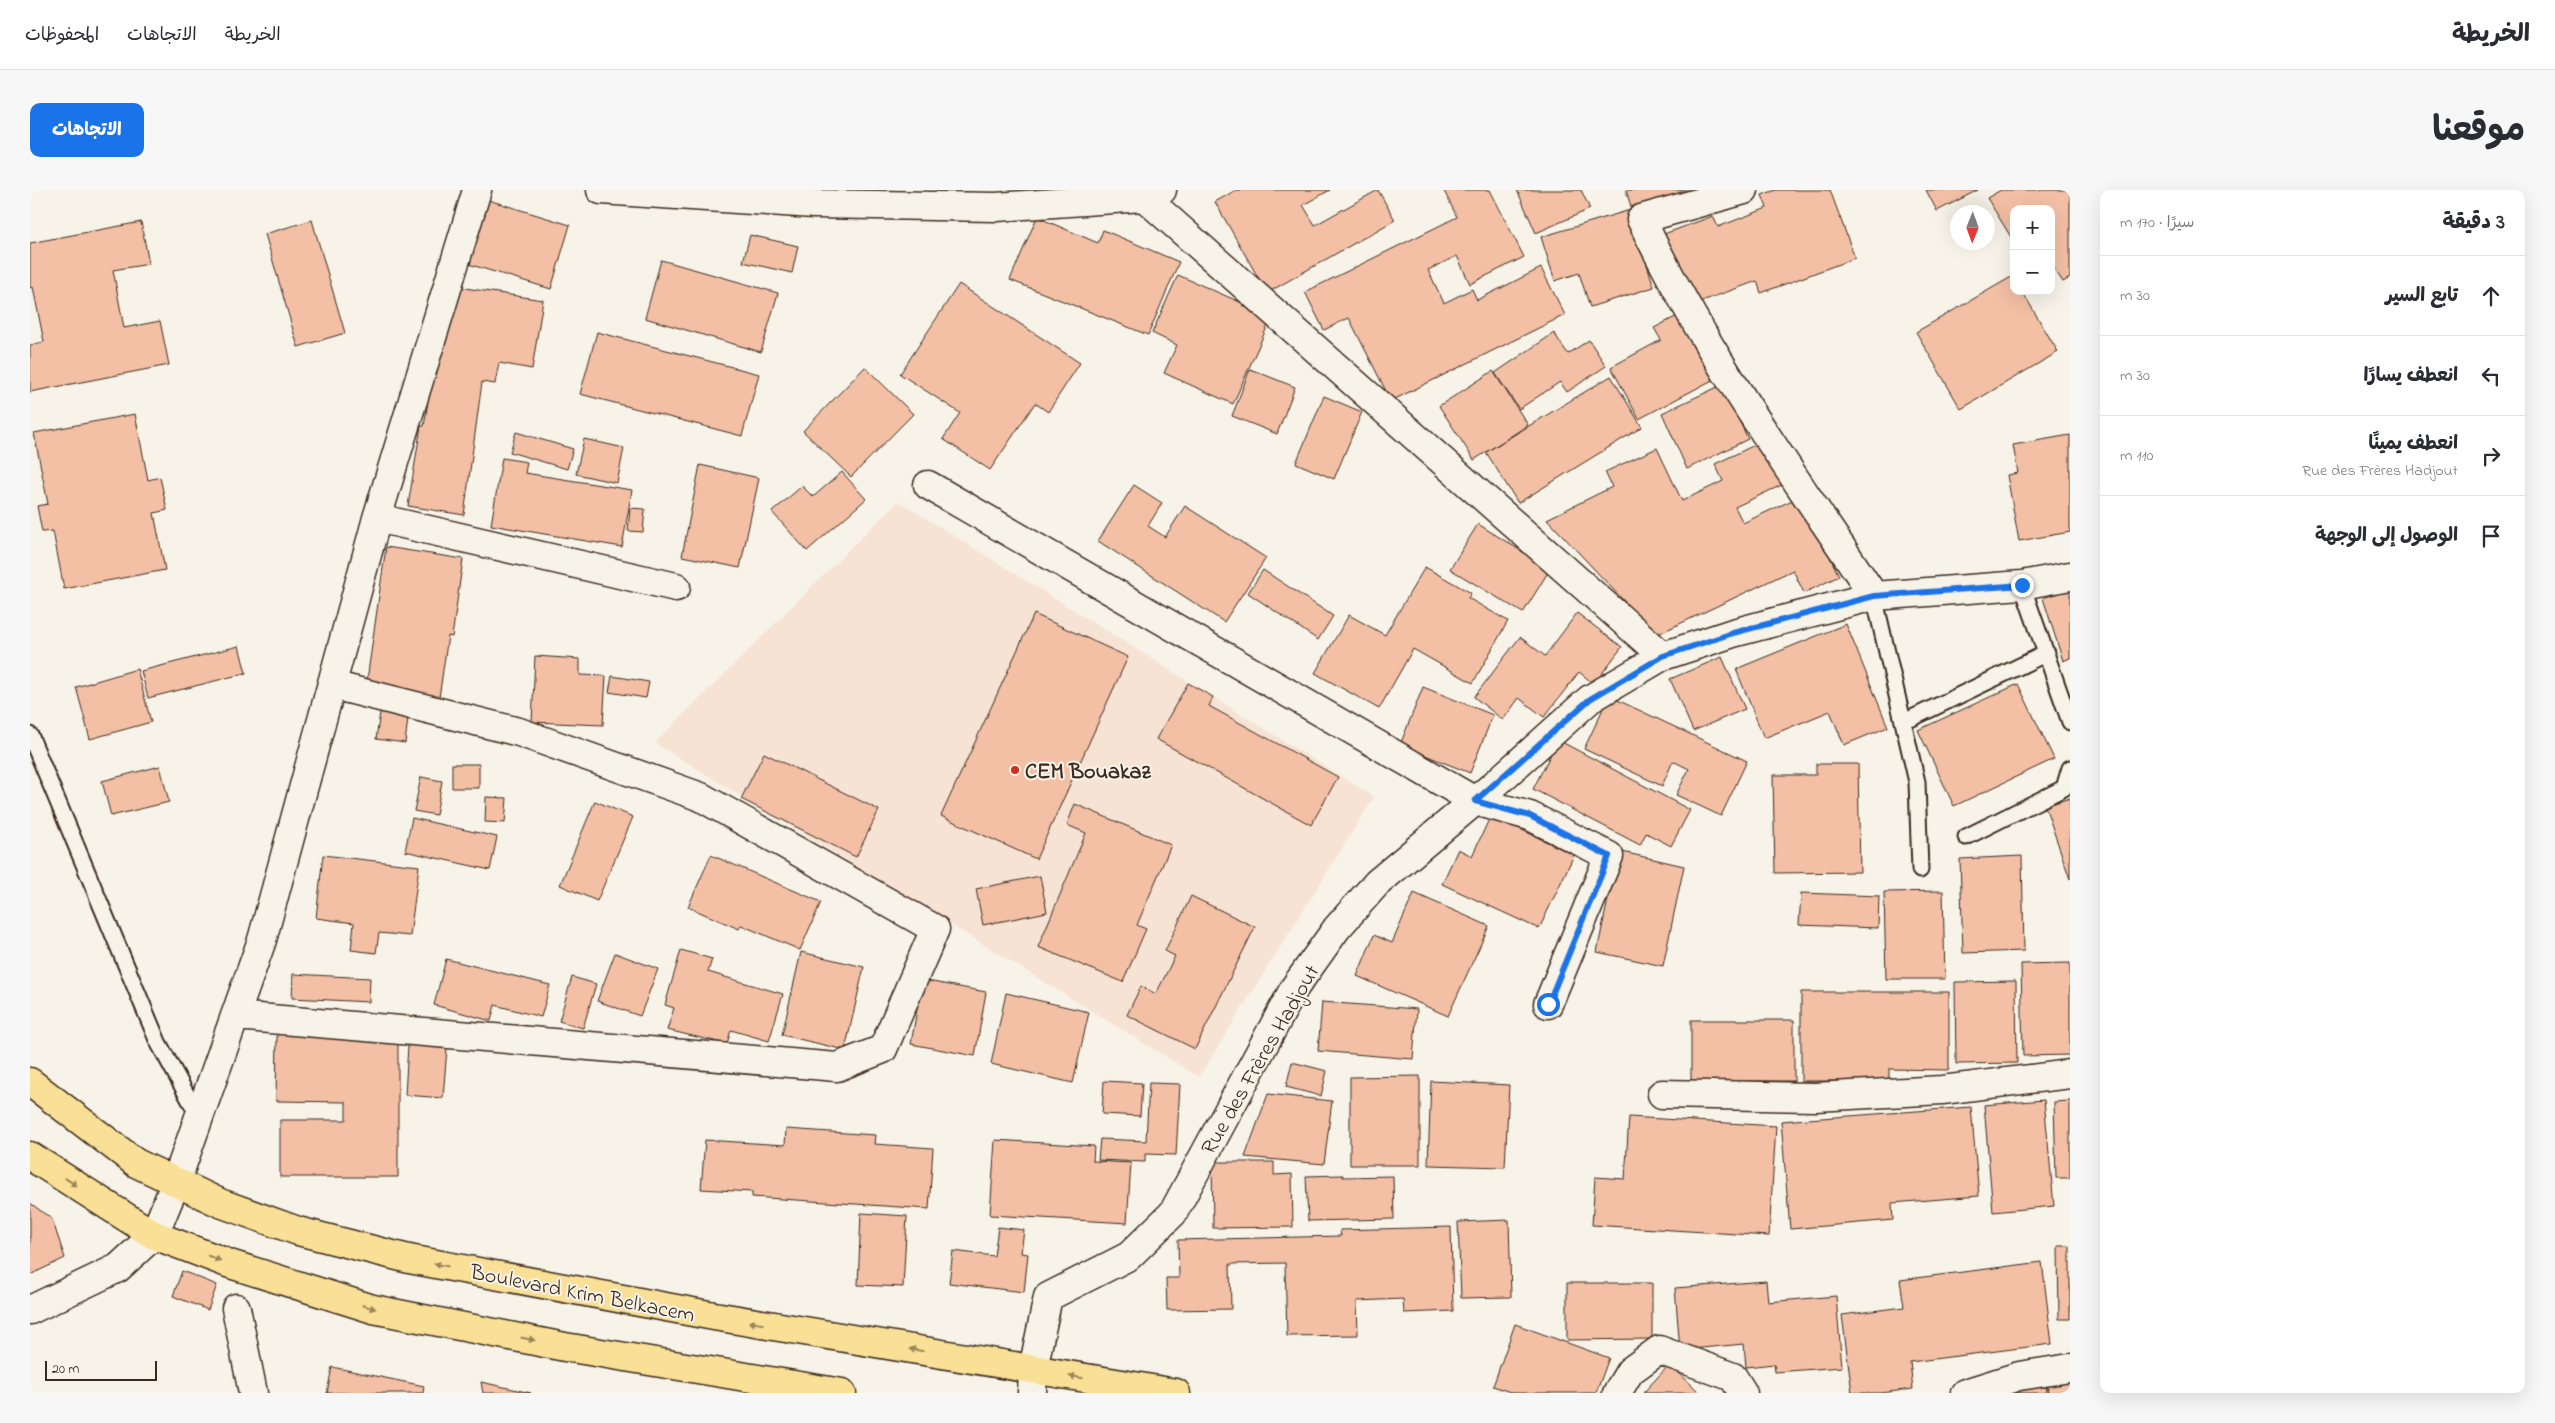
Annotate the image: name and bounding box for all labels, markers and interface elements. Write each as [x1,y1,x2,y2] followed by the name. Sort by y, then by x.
[2452,18,2530,53] text: الخريطة
[25,23,99,49] text: المحفوظات
[127,23,197,49] text: الاتجاهات
[225,23,281,49] text: الخريطة
[30,103,144,157] button: الاتجاهات
[2432,106,2525,157] text: موقعنا
[1950,205,1995,250] north arrow
[2010,205,2055,295] map controls
[2010,205,2055,250] button: +
[2443,208,2505,238] text: 3 دقيقة
[2120,211,2194,235] text: سيرًا · 170 m
[2010,250,2055,295] button: −
[2477,282,2505,310] icon: ahead
[2386,283,2458,310] text: تابع السير
[2120,284,2150,308] text: 30 m
[2477,362,2505,390] icon: left
[2363,363,2458,390] text: انعطف يسارًا
[2120,364,2150,388] text: 30 m
[2368,431,2458,458] text: انعطف يمينًا
[2477,442,2505,470] icon: right
[2120,444,2154,468] text: 110 m
[2302,459,2458,483] text: Rue des Frères Hadjout
[2477,522,2505,550] icon: arrive
[2315,523,2458,550] text: الوصول إلى الوجهة
[2011,574,2034,597] route end
[1025,757,1151,789] place label: CEM Bouakaz
[1009,764,1021,776] marker: CEM Bouakaz
[1194,959,1329,1161] street label: Rue des Frères Hadjout
[1537,993,1560,1016] route start
[64,1177,78,1187] one-way arrow
[207,1254,222,1262] one-way arrow
[467,1257,697,1332] street label: Boulevard Krim Belkacem
[432,1261,448,1269] one-way arrow
[361,1303,376,1311] one-way arrow
[747,1319,763,1327] one-way arrow
[520,1336,536,1344] one-way arrow
[908,1346,924,1354] one-way arrow
[45,1358,158,1381] scale bar
[52,1359,79,1380] text: 20 m
[1068,1372,1084,1380] one-way arrow

